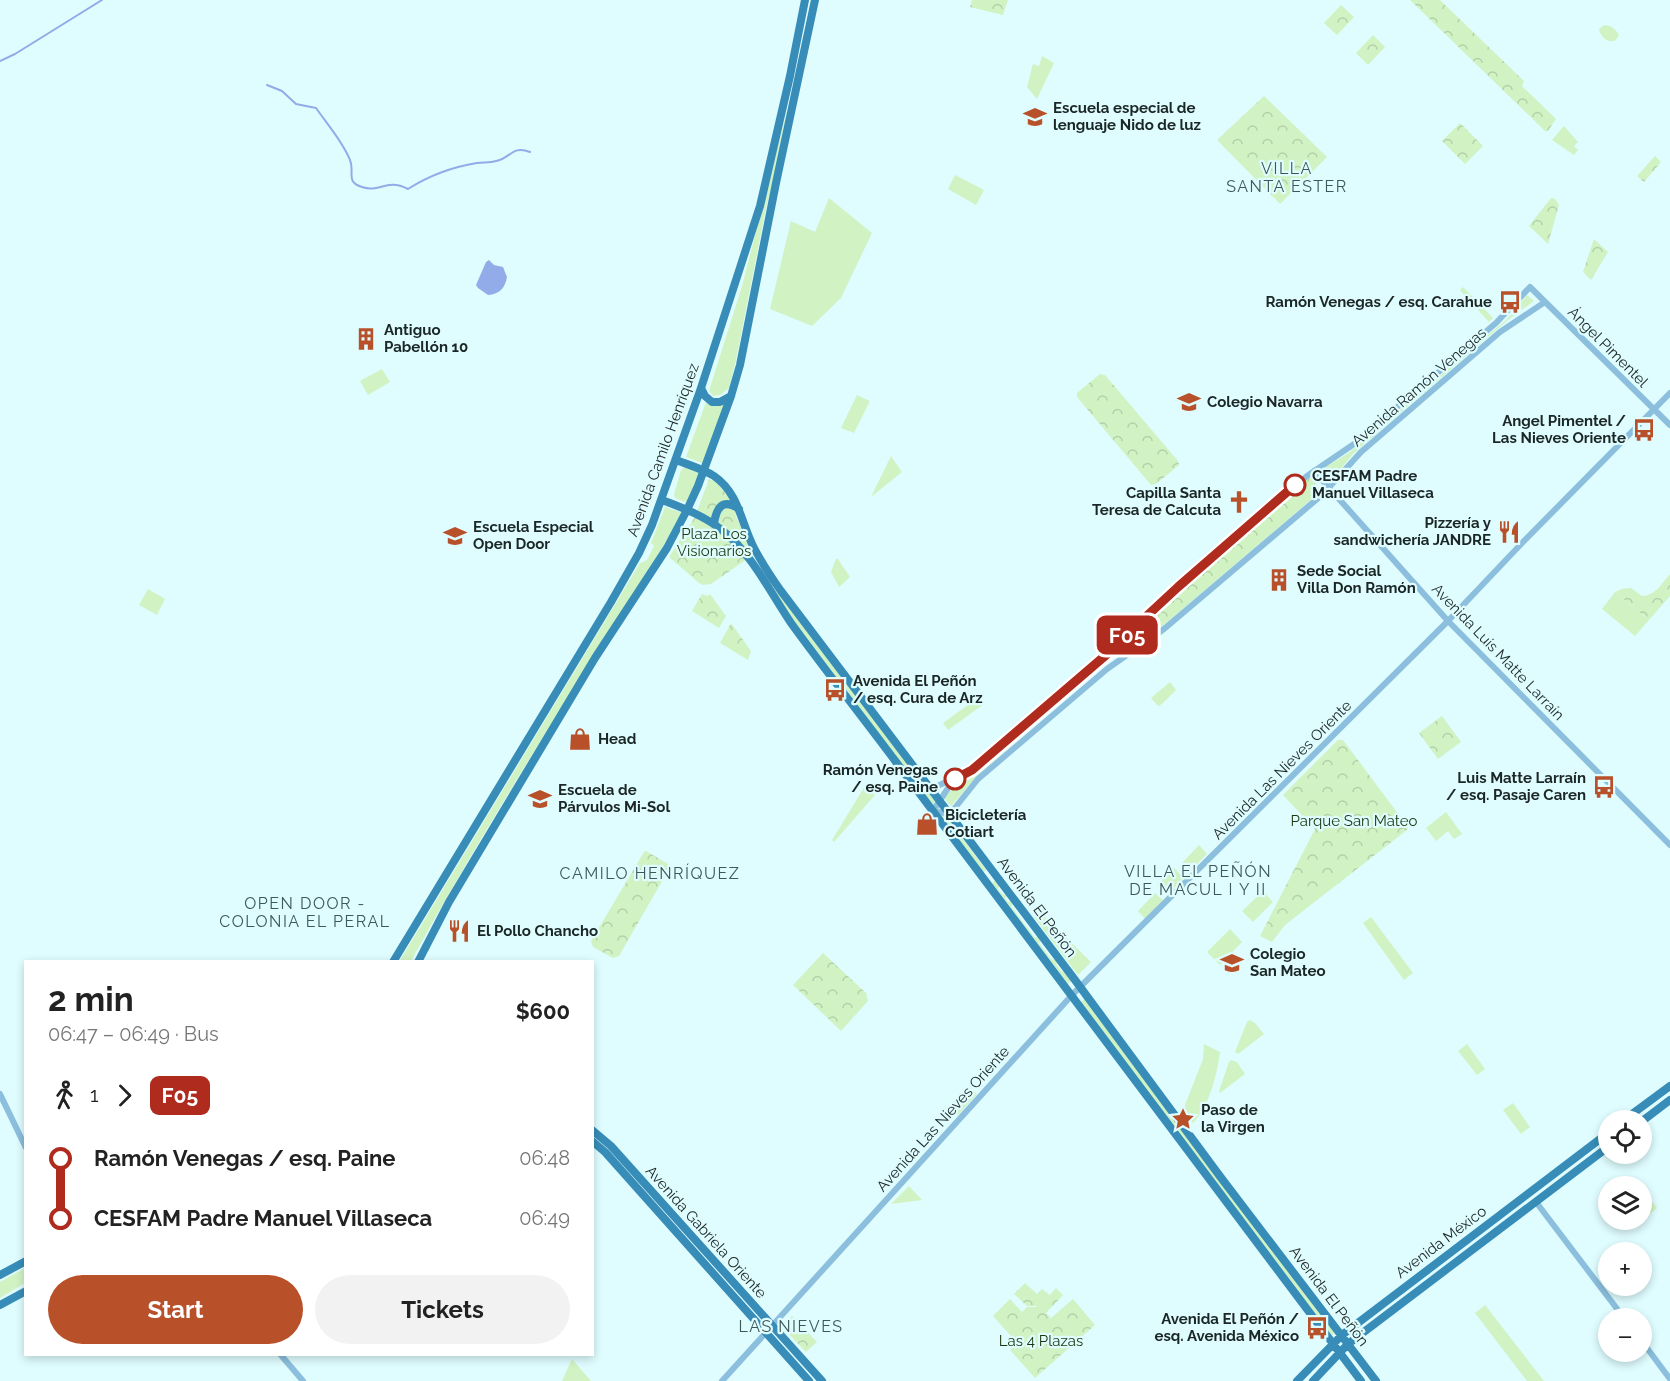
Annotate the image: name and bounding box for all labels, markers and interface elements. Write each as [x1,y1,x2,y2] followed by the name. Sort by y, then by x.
[1053,99,1201,134] place label: Escuela especial de lenguaje Nido de luz
[1022,104,1048,130] school or university icon: Escuela especial de lenguaje Nido de luz
[1226,159,1348,196] district label: VILLA SANTA ESTER
[1497,289,1523,315] bus stop icon: Ramón Venegas / esq. Carahue
[1266,293,1492,311] place label: Ramón Venegas / esq. Carahue
[1564,303,1653,392] street label: Ángel Pimentel
[384,321,468,356] place label: Antiguo Pabellón 10
[1348,324,1490,450] street label: Avenida Ramón Venegas
[353,326,379,352] building icon: Antiguo Pabellón 10
[623,361,703,539] street label: Avenida Camilo Henríquez
[1176,389,1202,415] school or university icon: Colegio Navarra
[1207,393,1323,411] place label: Colegio Navarra
[1492,412,1627,447] place label: Angel Pimentel / Las Nieves Oriente
[1631,417,1657,443] bus stop icon: Angel Pimentel / Las Nieves Oriente
[1312,467,1434,502] place label: CESFAM Padre Manuel Villaseca
[1284,474,1306,496] marker: CESFAM Padre Manuel Villaseca
[1092,484,1221,519] place label: Capilla Santa Teresa de Calcuta
[1226,489,1252,515] church icon: Capilla Santa Teresa de Calcuta
[1334,514,1492,549] place label: Pizzería y sandwichería JANDRE
[473,518,594,553] place label: Escuela Especial Open Door
[1496,519,1522,545] restaurant icon: Pizzería y sandwichería JANDRE
[442,523,468,549] school or university icon: Escuela Especial Open Door
[677,525,751,560] park label: Plaza Los Visionarios
[1297,562,1416,597] place label: Sede Social Villa Don Ramón
[1266,567,1292,593] building icon: Sede Social Villa Don Ramón
[1428,580,1568,724] street label: Avenida Luis Matte Larraín
[1092,616,1162,654] line badge: F05
[1109,623,1145,648] text: F05
[853,672,983,707] place label: Avenida El Peñón / esq. Cura de Arz
[822,677,848,703] bus stop icon: Avenida El Peñón / esq. Cura de Arz
[1209,697,1355,843] street label: Avenida Las Nieves Oriente
[567,726,593,752] shop icon: Head
[598,730,637,748] place label: Head
[823,761,938,796] place label: Ramón Venegas / esq. Paine
[944,768,966,790] marker: Ramón Venegas / esq. Paine
[1446,769,1586,804] place label: Luis Matte Larraín / esq. Pasaje Caren
[1591,774,1617,800] bus stop icon: Luis Matte Larraín / esq. Pasaje Caren
[558,781,670,816] place label: Escuela de Párvulos Mi-Sol
[527,786,553,812] school or university icon: Escuela de Párvulos Mi-Sol
[945,806,1027,841] place label: Bicicletería Cotiart
[914,811,940,837] shop icon: Bicicletería Cotiart
[1291,812,1418,830] park label: Parque San Mateo
[994,853,1080,961] street label: Avenida El Peñón
[1124,861,1272,899] district label: VILLA EL PEÑÓN DE MACUL I Y II
[560,863,740,883] district label: CAMILO HENRÍQUEZ
[219,894,391,931] district label: OPEN DOOR - COLONIA EL PERAL
[446,918,472,944] restaurant icon: El Pollo Chancho
[477,922,598,940] place label: El Pollo Chancho
[1250,945,1326,980] place label: Colegio San Mateo
[1219,950,1245,976] school or university icon: Colegio San Mateo
[48,980,134,1019] text: 2 min
[516,998,570,1024] text: $600
[48,1022,219,1046] text: 06:47 – 06:49 · Bus
[873,1042,1013,1195] street label: Avenida Las Nieves Oriente
[48,1079,81,1112] icon: walk
[108,1079,141,1112] icon: forward
[90,1083,99,1107] text: 1
[162,1083,198,1108] text: F05
[1201,1101,1265,1136] place label: Paso de la Virgen
[1170,1106,1196,1132] place icon: Paso de la Virgen
[1598,1110,1652,1362] map controls
[1598,1110,1652,1164] button: locate
[94,1145,396,1171] text: Ramón Venegas / esq. Paine
[519,1146,570,1170] text: 06:48
[642,1162,770,1302] street label: Avenida Gabriela Oriente
[1598,1176,1652,1230] button: layers
[1392,1202,1490,1282] street label: Avenida México
[94,1205,432,1231] text: CESFAM Padre Manuel Villaseca
[519,1206,570,1230] text: 06:49
[1286,1242,1372,1350] street label: Avenida El Peñón
[1598,1242,1652,1296] button: +
[48,1275,303,1344] button: Start
[315,1275,570,1344] button: Tickets
[1598,1308,1652,1362] button: −
[1154,1310,1300,1345] place label: Avenida El Peñón / esq. Avenida México
[1304,1315,1330,1341] bus stop icon: Avenida El Peñón / esq. Avenida México
[738,1317,844,1336] district label: LAS NIEVES
[999,1332,1083,1350] park label: Las 4 Plazas

